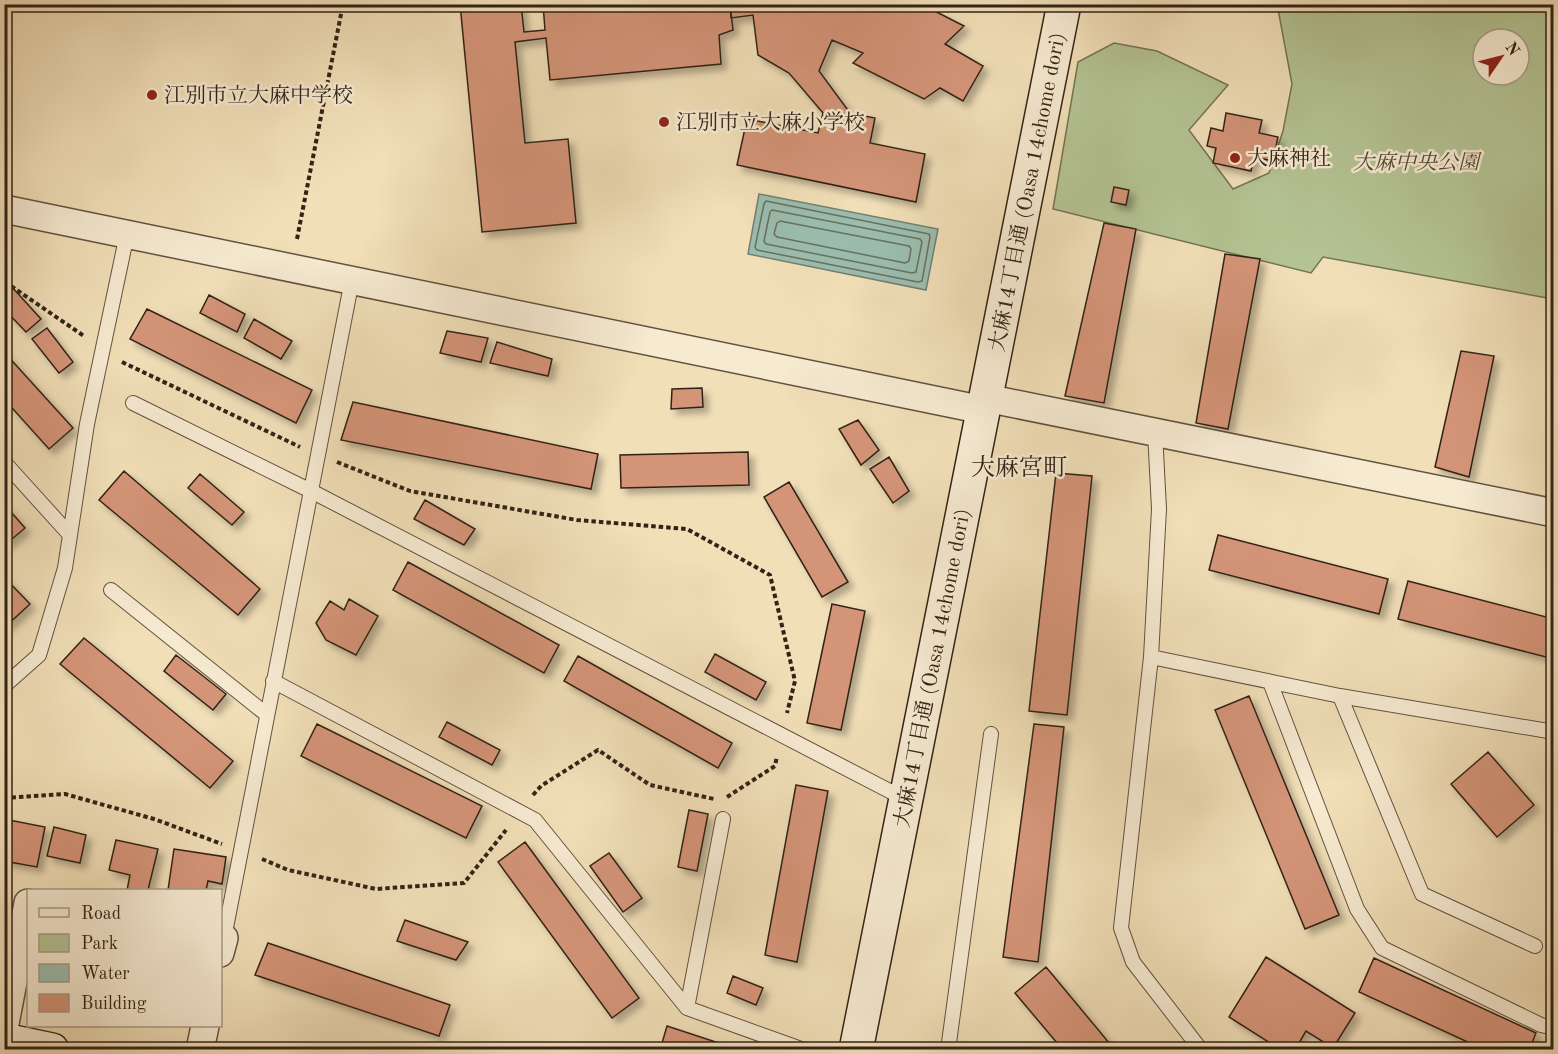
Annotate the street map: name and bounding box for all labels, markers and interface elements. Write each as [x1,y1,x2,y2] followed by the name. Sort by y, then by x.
[1471,27,1531,87] north arrow
[985,31,1070,354] street label: 大麻14丁目通 (Oasa 14chome dori)
[1502,40,1522,60] text: N
[164,84,353,107] place label: 江別市立大麻中学校
[145,88,159,102] marker: 江別市立大麻中学校
[676,111,865,134] place label: 江別市立大麻小学校
[657,115,671,129] marker: 江別市立大麻小学校
[1247,147,1331,170] place label: 大麻神社
[1228,151,1242,165] marker: 大麻神社
[1353,151,1482,174] park label: 大麻中央公園
[971,454,1067,481] district label: 大麻宮町
[890,507,975,830] street label: 大麻14丁目通 (Oasa 14chome dori)
[27,889,222,1027] legend
[81,905,121,923] text: Road
[81,935,118,953] text: Park
[81,965,130,983] text: Water
[81,995,147,1013] text: Building

